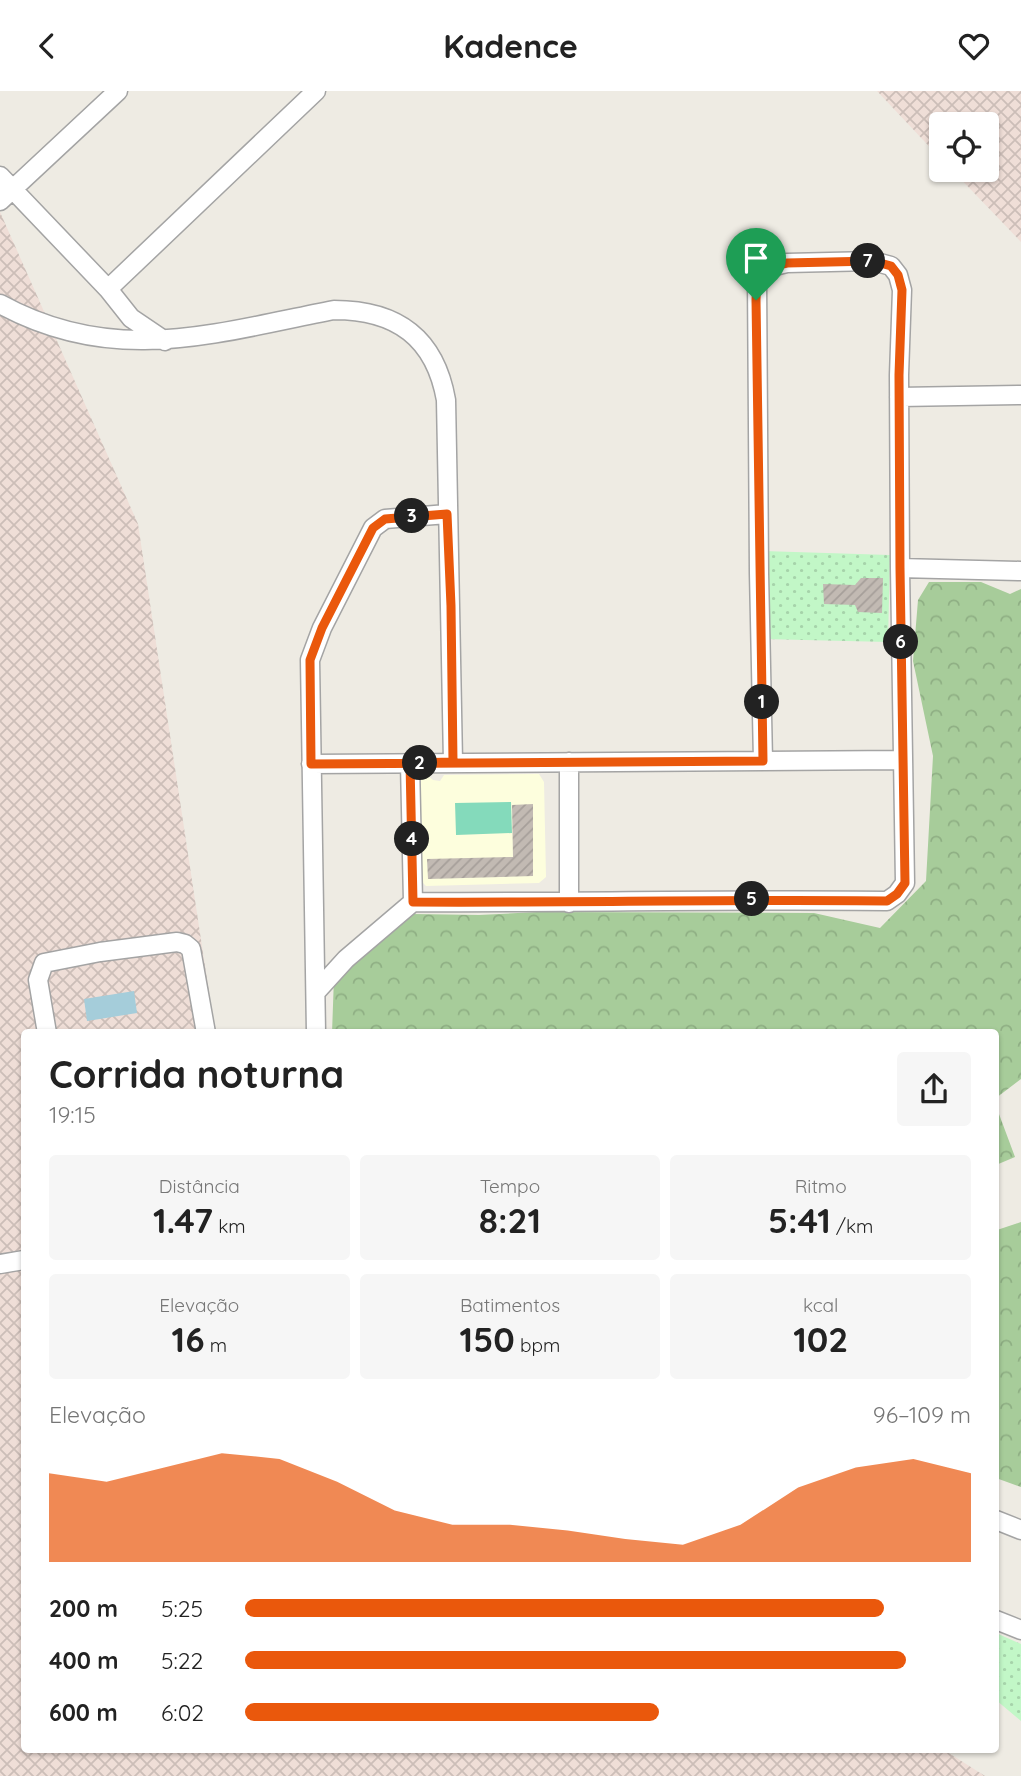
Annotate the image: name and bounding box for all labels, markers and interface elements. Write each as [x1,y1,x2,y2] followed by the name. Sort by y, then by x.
[443,26,578,66] text: Kadence
[28,27,66,65] icon: back
[955,27,993,65] icon: heart
[929,112,999,182] map controls
[929,112,999,182] button: locate
[726,228,786,300] pin
[737,239,775,277] icon: arrive
[850,243,886,279] pin: 7
[862,248,873,272] text: 7
[394,499,430,533] pin: 3
[406,503,417,527] text: 3
[884,625,918,659] pin: 6
[895,629,906,653] text: 6
[744,685,780,719] pin: 1
[758,689,765,713] text: 1
[402,745,438,781] pin: 2
[414,750,425,774] text: 2
[394,821,430,857] pin: 4
[406,826,417,850] text: 4
[734,881,770,917] pin: 5
[746,886,757,910] text: 5
[49,1050,344,1098] text: Corrida noturna
[897,1052,971,1126] button: share
[49,1100,96,1129] text: 19:15
[159,1174,240,1198] text: Distância
[480,1174,540,1198] text: Tempo
[795,1174,847,1198] text: Ritmo
[153,1198,213,1242] text: 1.47
[479,1198,541,1242] text: 8:21
[768,1198,831,1242] text: 5:41
[213,1214,246,1238] text: km
[831,1214,873,1238] text: /km
[159,1293,239,1317] text: Elevação
[460,1293,560,1317] text: Batimentos
[803,1293,838,1317] text: kcal
[172,1317,205,1361] text: 16
[460,1317,515,1361] text: 150
[793,1317,848,1361] text: 102
[205,1333,227,1357] text: m
[515,1333,560,1357] text: bpm
[49,1400,146,1429] text: Elevação
[873,1400,971,1429] text: 96–109 m
[49,1594,118,1623] text: 200 m
[161,1594,203,1623] text: 5:25
[49,1646,118,1675] text: 400 m
[161,1646,203,1675] text: 5:22
[49,1698,118,1727] text: 600 m
[161,1698,204,1727] text: 6:02

